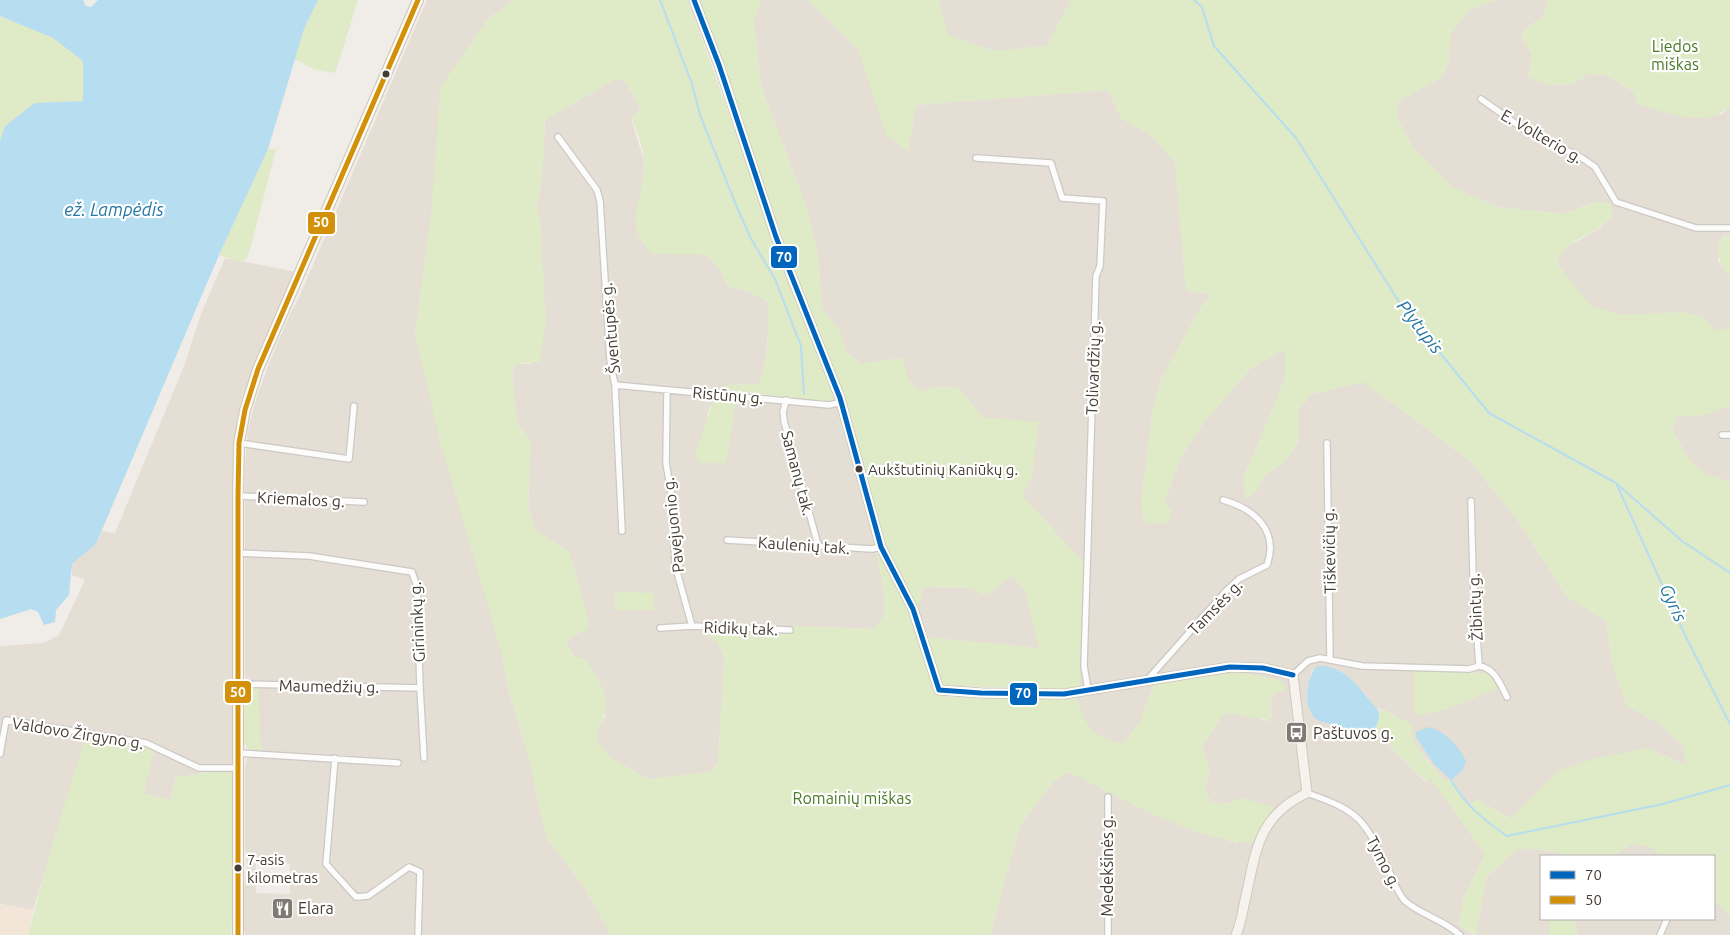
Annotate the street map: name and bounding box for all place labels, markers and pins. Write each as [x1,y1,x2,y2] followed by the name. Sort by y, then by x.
[381,69,391,79] unlabelled marker
[868,461,1018,478] place label: Aukštutinių Kaniūkų g.
[854,464,864,474] marker: Aukštutinių Kaniūkų g.
[1285,721,1309,745] bus stop icon: Paštuvos g.
[1313,724,1394,742] place label: Paštuvos g.
[247,851,318,886] place label: 7-asis kilometras
[233,863,243,873] marker: 7-asis kilometras
[270,896,294,920] restaurant icon: Elara
[298,899,334,917] place label: Elara

